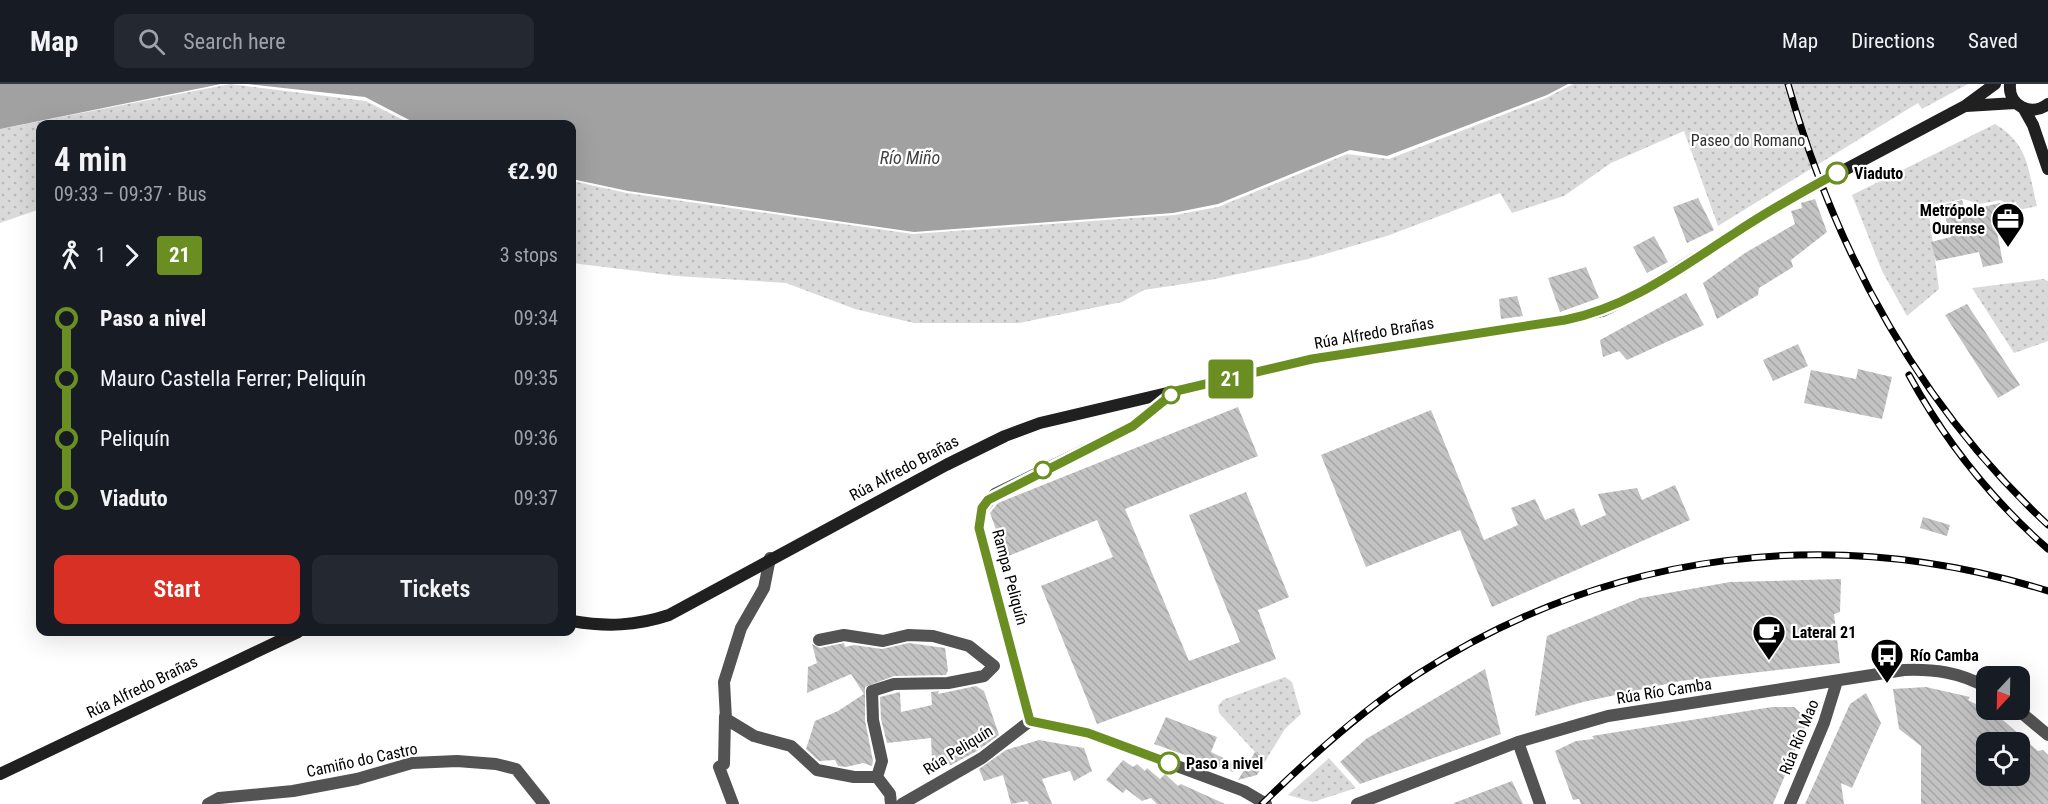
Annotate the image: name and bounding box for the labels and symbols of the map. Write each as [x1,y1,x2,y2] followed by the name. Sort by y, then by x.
[1691,131,1805,150] park label: Paseo do Romano
[880,147,940,168] water label: Río Miño
[1826,162,1848,184] marker: Viaduto
[1854,164,1903,183] place label: Viaduto
[1920,201,1985,238] place label: Metrópole Ourense
[1990,201,2026,248] office icon: Metrópole Ourense
[1313,313,1435,353] street label: Rúa Alfredo Brañas
[1204,360,1258,398] line badge: 21
[1162,386,1180,404] unlabelled marker
[846,431,962,505] street label: Rúa Alfredo Brañas
[1034,461,1052,479] unlabelled marker
[988,527,1032,627] street label: Rampa Peliquín
[1751,614,1787,661] cafe icon: Lateral 21
[1792,623,1856,642] place label: Lateral 21
[1869,637,1905,684] bus stop icon: Río Camba
[1910,646,1979,665] place label: Río Camba
[83,652,201,722] street label: Rúa Alfredo Brañas
[1976,666,2030,720] north arrow
[1615,674,1713,708] street label: Rúa Río Camba
[1775,697,1823,777] street label: Rúa Río Mao
[920,721,996,779] street label: Rúa Peliquín
[305,739,419,781] street label: Camiño do Castro
[1158,752,1180,774] marker: Paso a nivel
[1186,754,1263,773] place label: Paso a nivel

